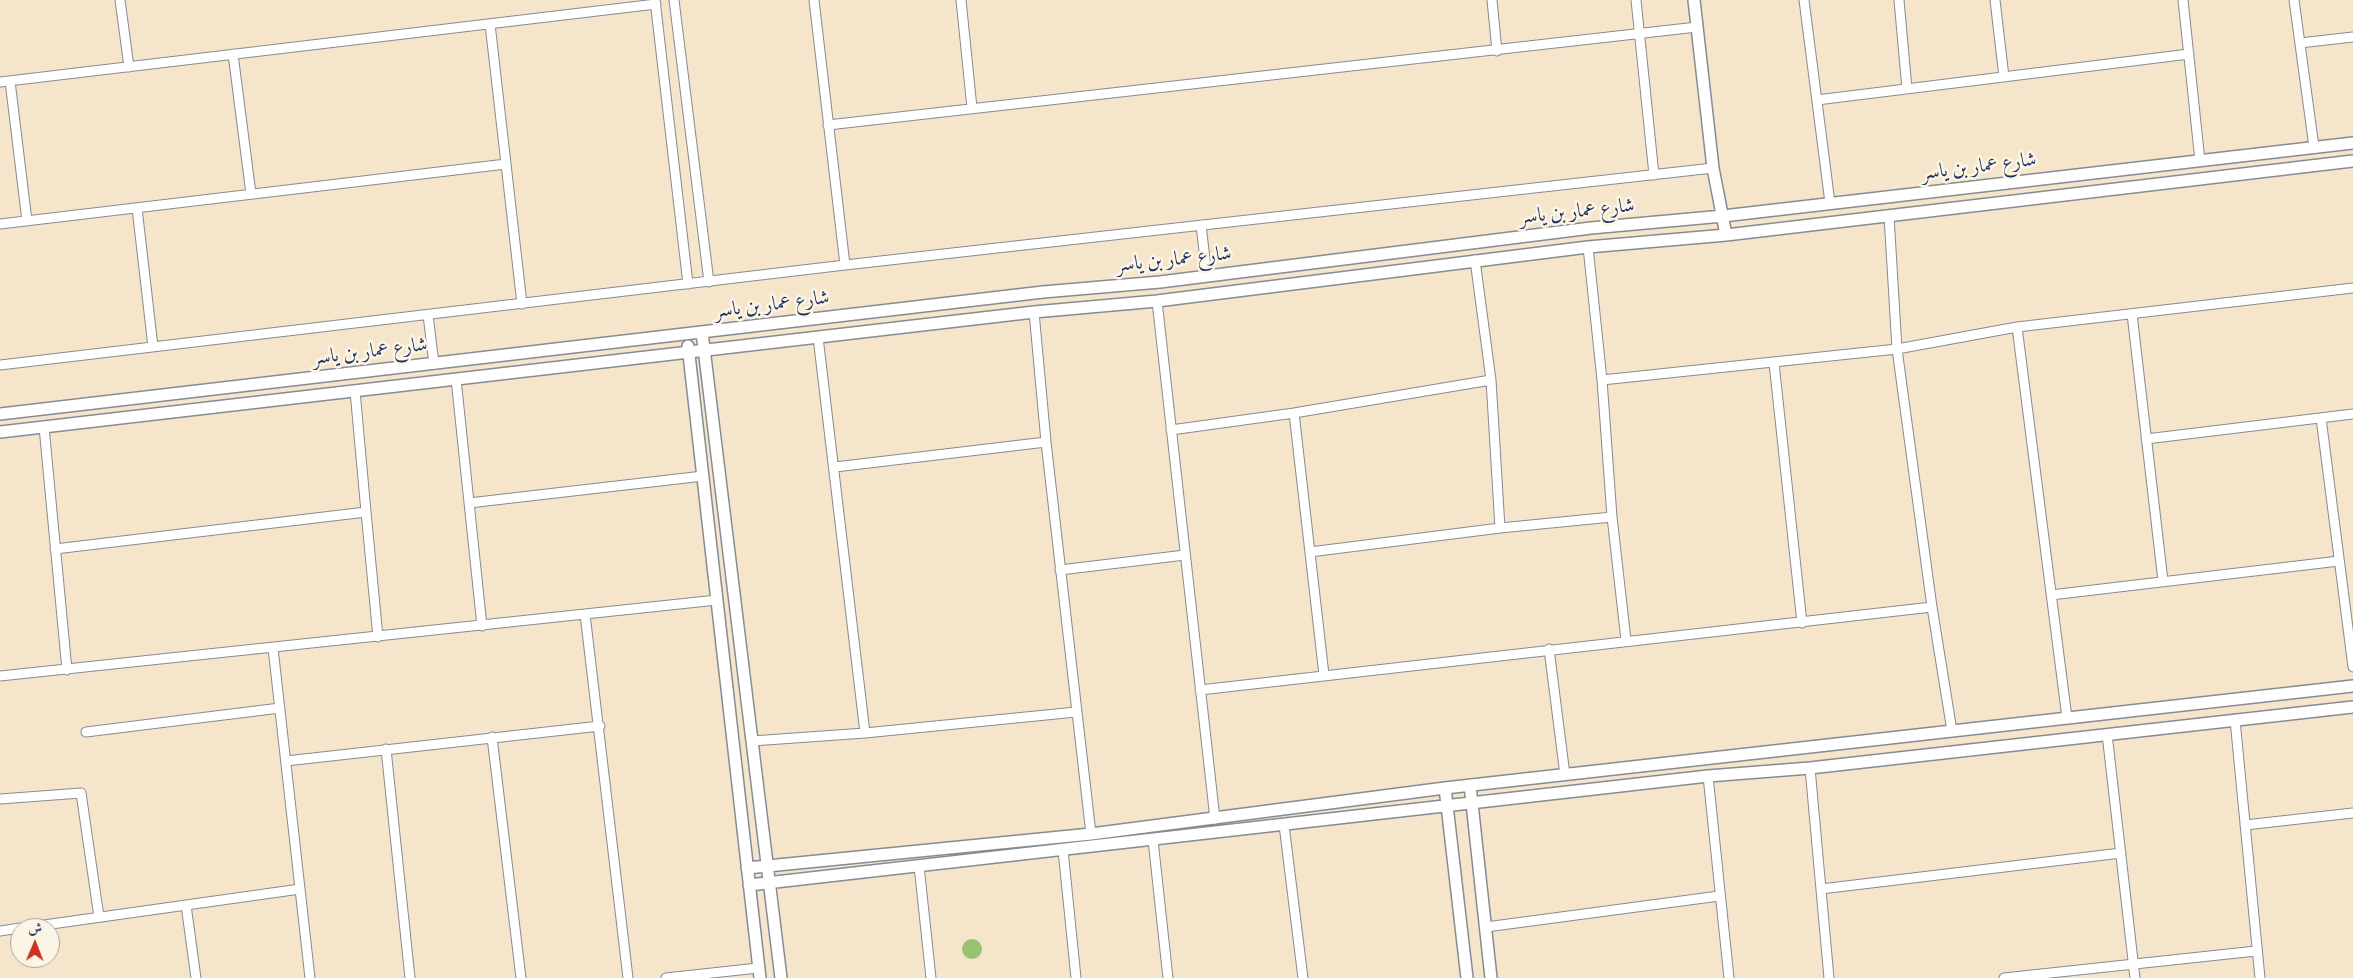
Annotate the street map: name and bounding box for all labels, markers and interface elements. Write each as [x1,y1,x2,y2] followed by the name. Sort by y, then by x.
[1920,148,2038,186] street label: شارع عمار بن ياسر
[1518,194,1636,230] street label: شارع عمار بن ياسر
[1115,242,1233,278] street label: شارع عمار بن ياسر
[713,286,831,324] street label: شارع عمار بن ياسر
[311,333,429,371] street label: شارع عمار بن ياسر
[10,918,60,968] north arrow
[28,920,42,937] text: ش

